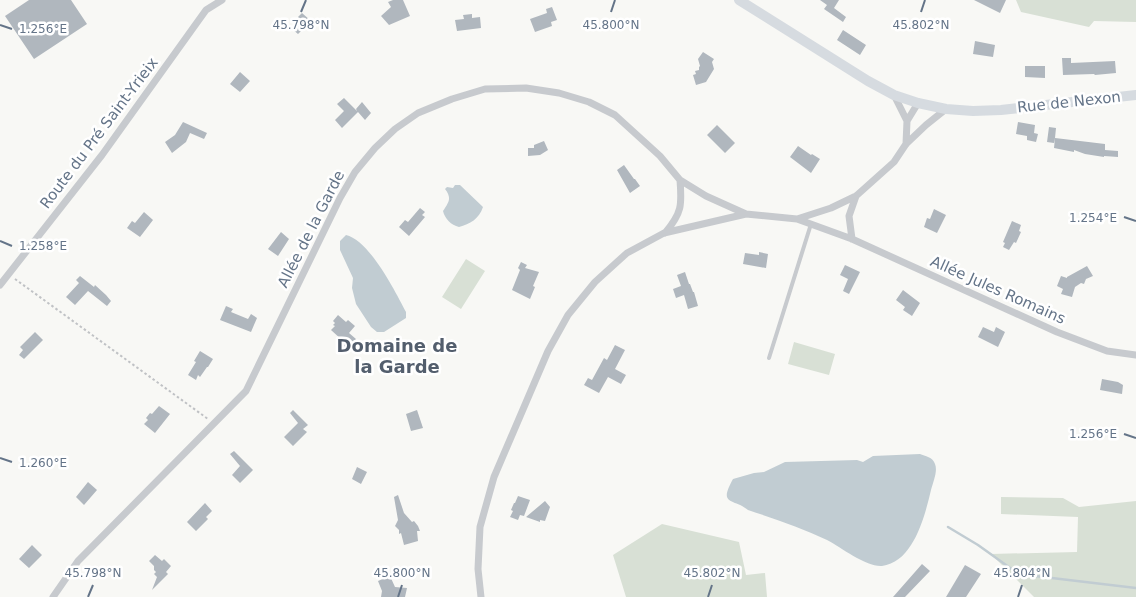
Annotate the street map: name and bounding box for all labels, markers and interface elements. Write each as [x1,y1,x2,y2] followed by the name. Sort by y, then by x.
[273,18,329,32] text: 45.798°N
[583,18,639,32] text: 45.800°N
[893,18,949,32] text: 45.802°N
[19,22,67,36] text: 1.256°E
[36,54,162,212] street label: Route du Pré Saint-Yrieix
[1016,88,1122,116] street label: Rue de Nexon
[274,167,348,291] street label: Allée de la Garde
[1069,211,1117,225] text: 1.254°E
[19,239,67,253] text: 1.258°E
[928,252,1068,328] street label: Allée Jules Romains
[337,335,457,377] district label: Domaine de la Garde
[1069,427,1117,441] text: 1.256°E
[19,456,67,470] text: 1.260°E
[65,566,121,580] text: 45.798°N
[374,566,430,580] text: 45.800°N
[684,566,740,580] text: 45.802°N
[994,566,1050,580] text: 45.804°N

